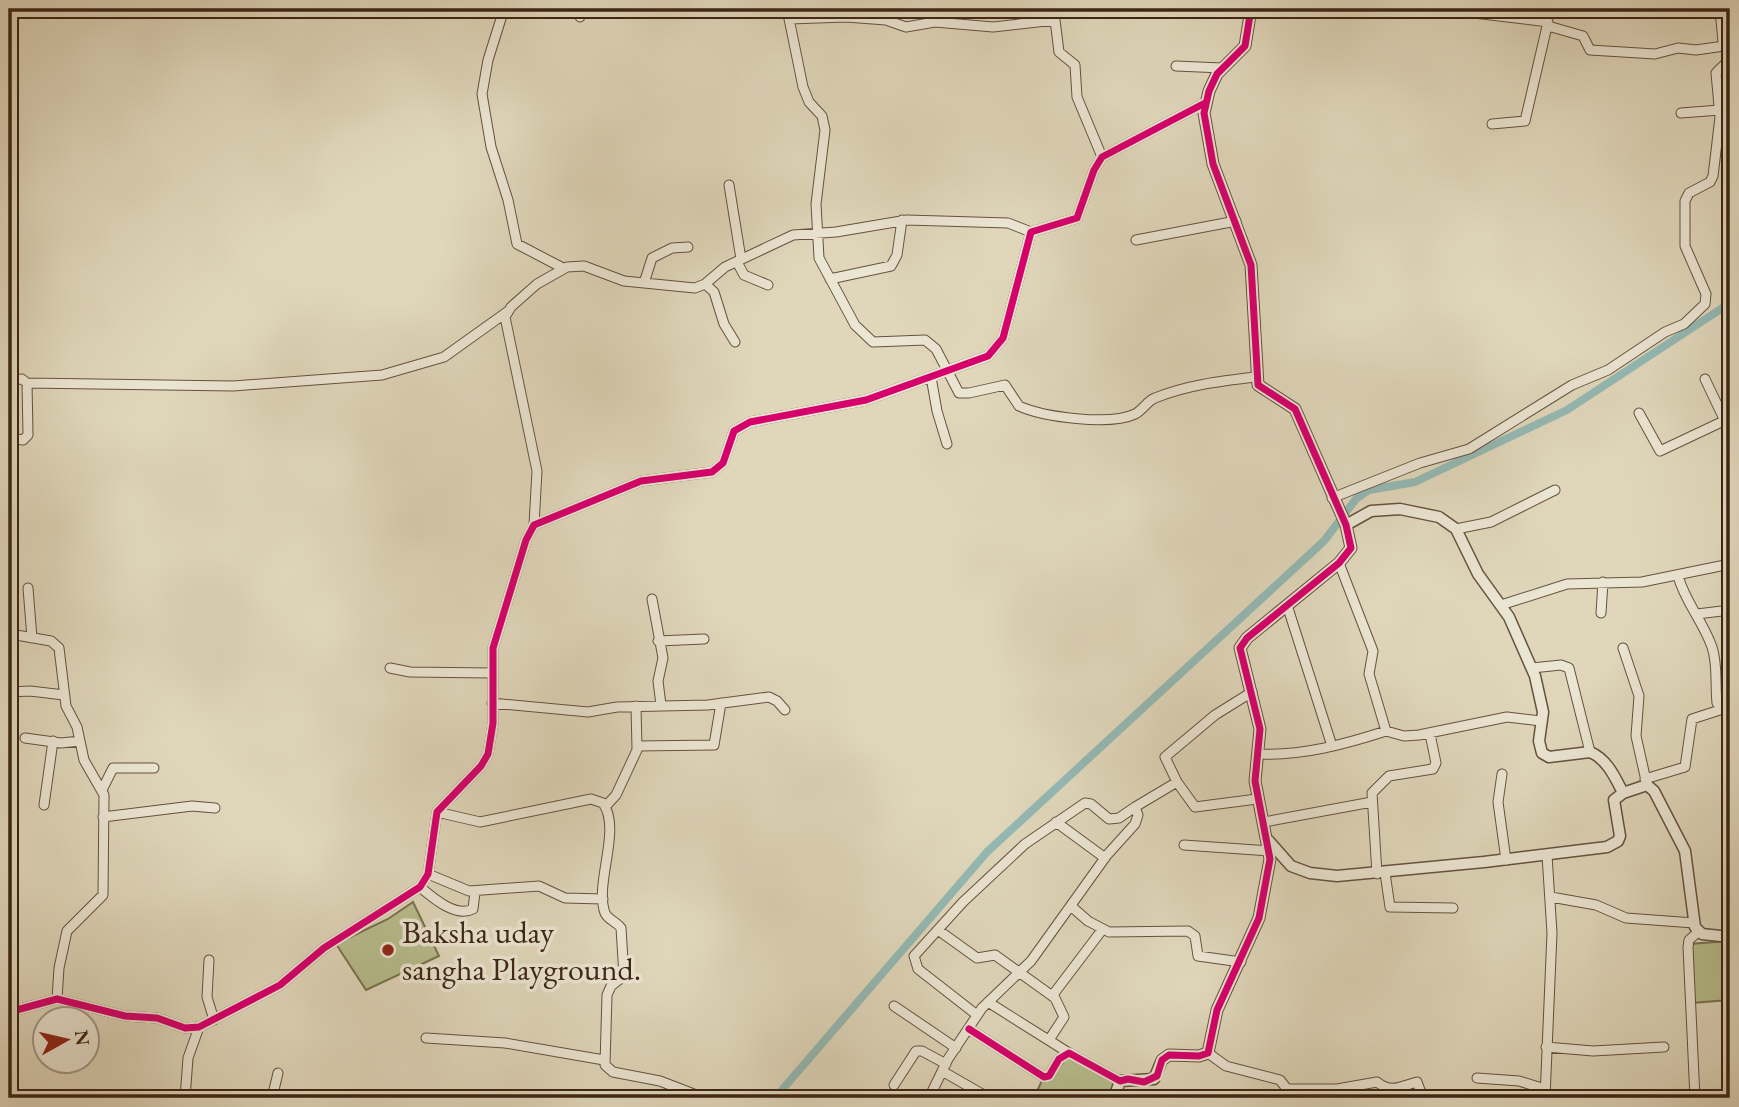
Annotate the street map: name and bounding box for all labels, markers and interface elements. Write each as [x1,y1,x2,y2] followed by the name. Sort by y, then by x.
[402,911,641,990] place label: Baksha uday sangha Playground.
[380,942,396,958] marker: Baksha uday sangha Playground.
[32,1006,102,1076] north arrow
[69,1028,96,1048] text: N

